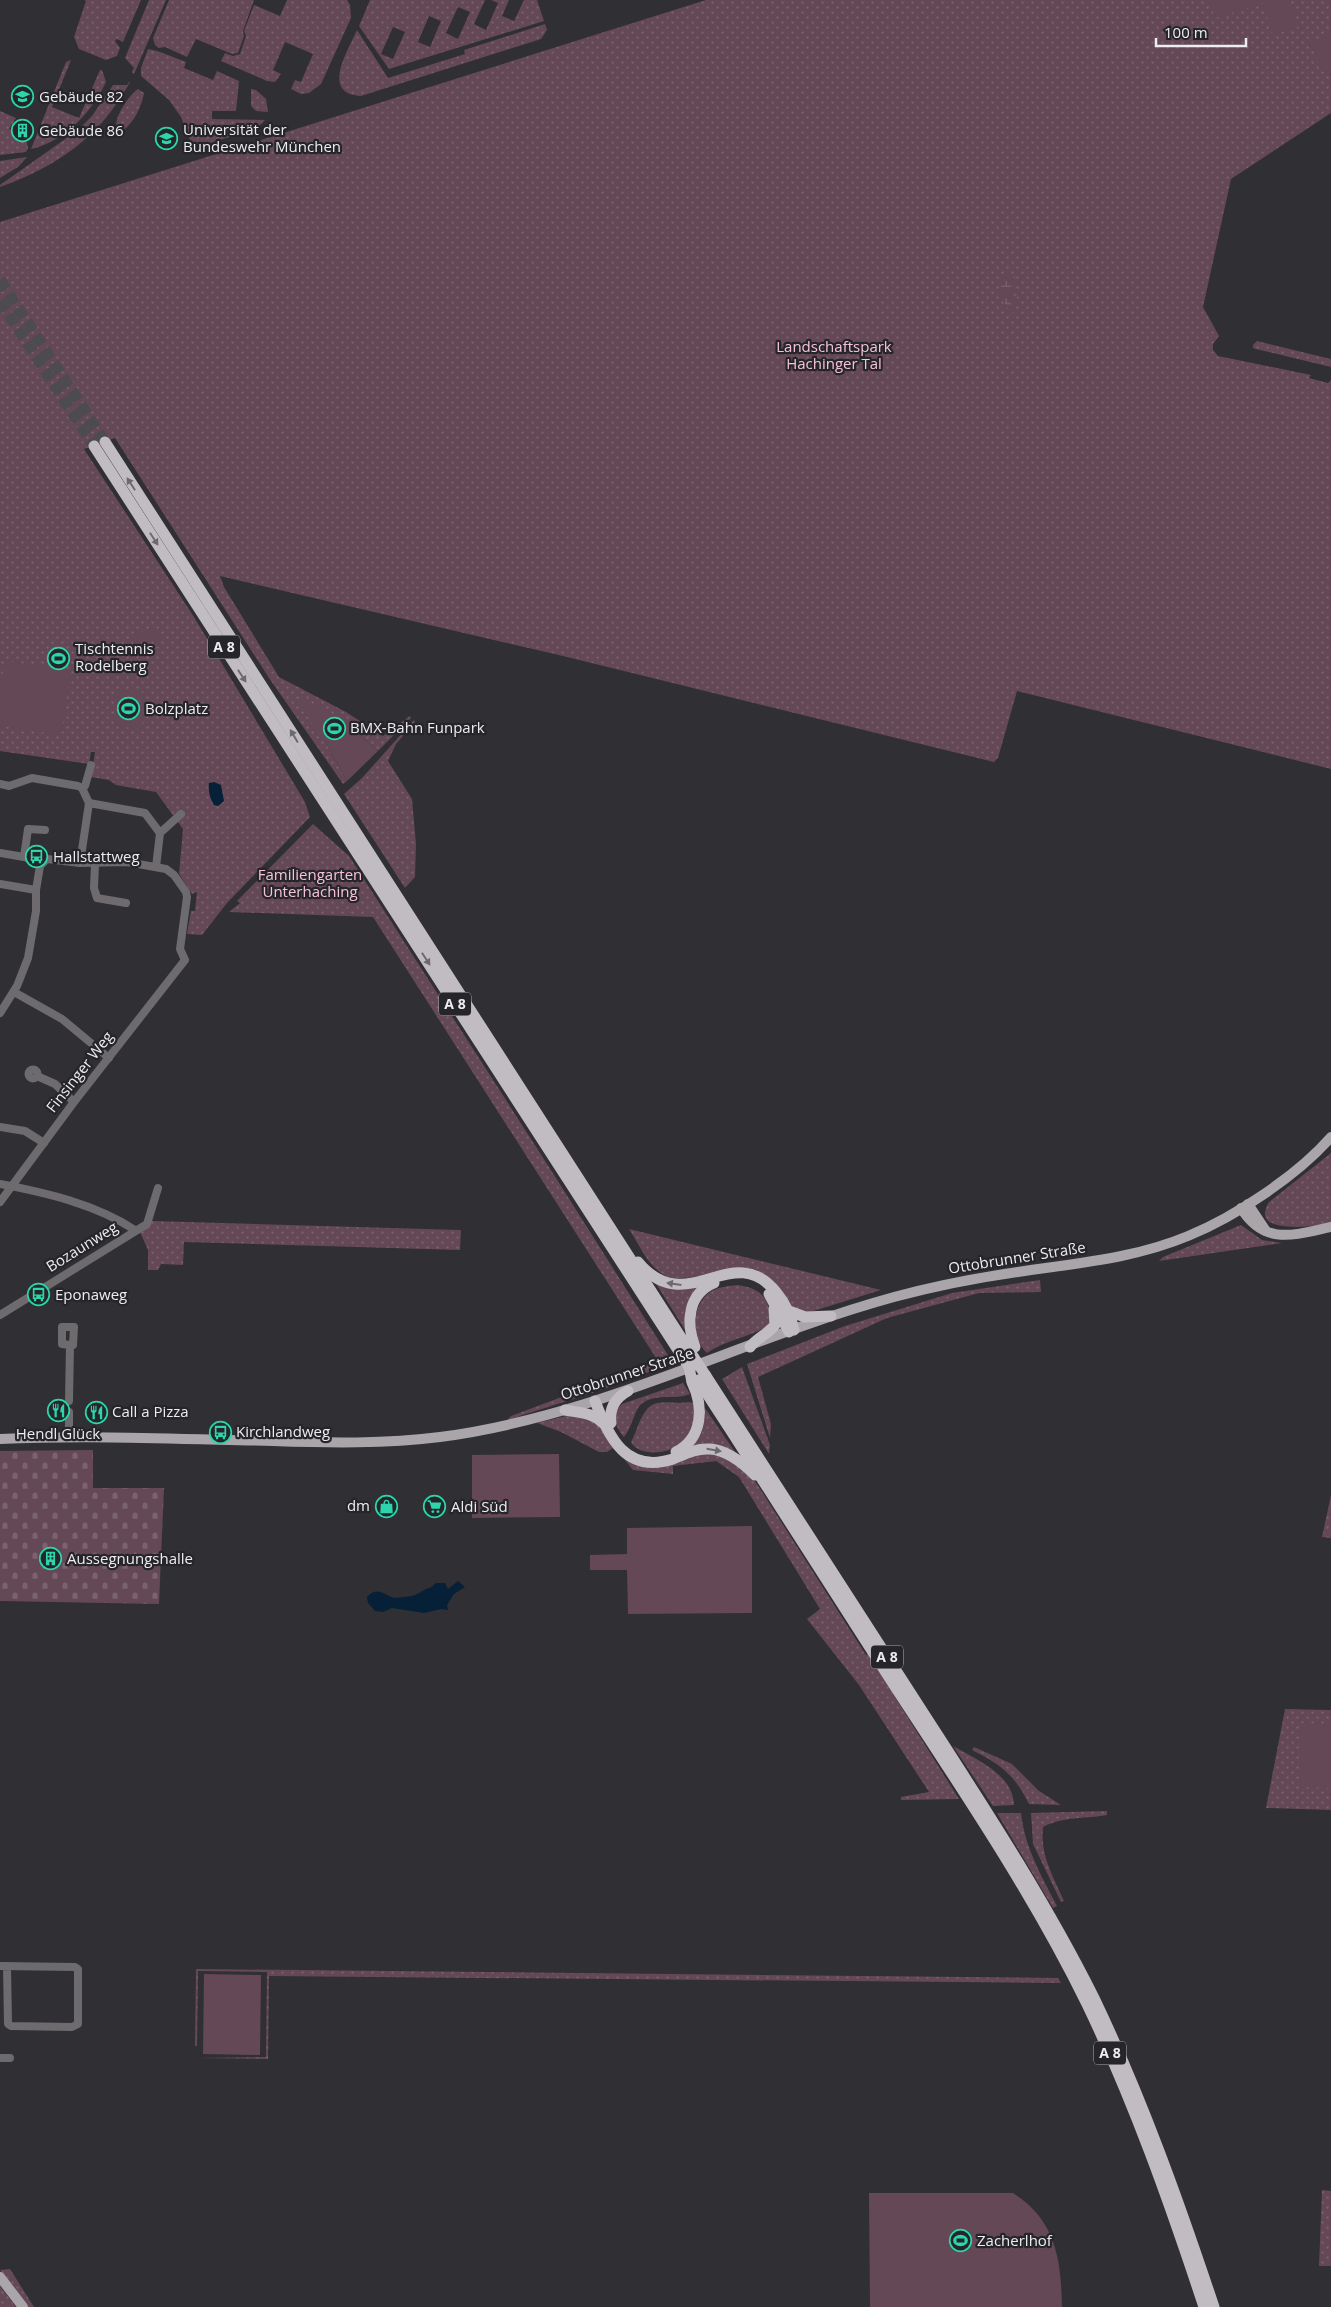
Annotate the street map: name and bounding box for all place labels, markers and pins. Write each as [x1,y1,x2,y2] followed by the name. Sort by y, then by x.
[11,85,35,109] school or university icon: Gebäude 82
[39,86,124,106] place label: Gebäude 82
[11,119,35,143] building icon: Gebäude 86
[183,119,341,156] place label: Universität der Bundeswehr München
[39,120,124,140] place label: Gebäude 86
[155,127,179,151] school or university icon: Universität der Bundeswehr München
[75,638,154,675] place label: Tischtennis Rodelberg
[47,646,71,670] sports icon: Tischtennis Rodelberg
[117,697,141,721] sports icon: Bolzplatz
[145,698,208,718] place label: Bolzplatz
[322,716,346,740] sports icon: BMX-Bahn Funpark
[350,717,485,737] place label: BMX-Bahn Funpark
[25,845,49,869] bus stop icon: Hallstattweg
[53,846,140,866] place label: Hallstattweg
[27,1283,51,1307] bus stop icon: Eponaweg
[55,1284,127,1304] place label: Eponaweg
[46,1399,70,1423] restaurant icon: Hendl Glück
[84,1400,108,1424] restaurant icon: Call a Pizza
[112,1401,189,1421] place label: Call a Pizza
[208,1420,232,1444] bus stop icon: Kirchlandweg
[236,1421,330,1441] place label: Kirchlandweg
[16,1423,100,1443] place label: Hendl Glück
[374,1494,398,1518] shop icon: dm
[347,1495,370,1515] place label: dm
[423,1495,447,1519] supermarket icon: Aldi Süd
[451,1496,508,1516] place label: Aldi Süd
[39,1547,63,1571] building icon: Aussegnungshalle
[67,1548,193,1568] place label: Aussegnungshalle
[949,2229,973,2253] sports icon: Zacherlhof
[977,2230,1053,2250] place label: Zacherlhof

